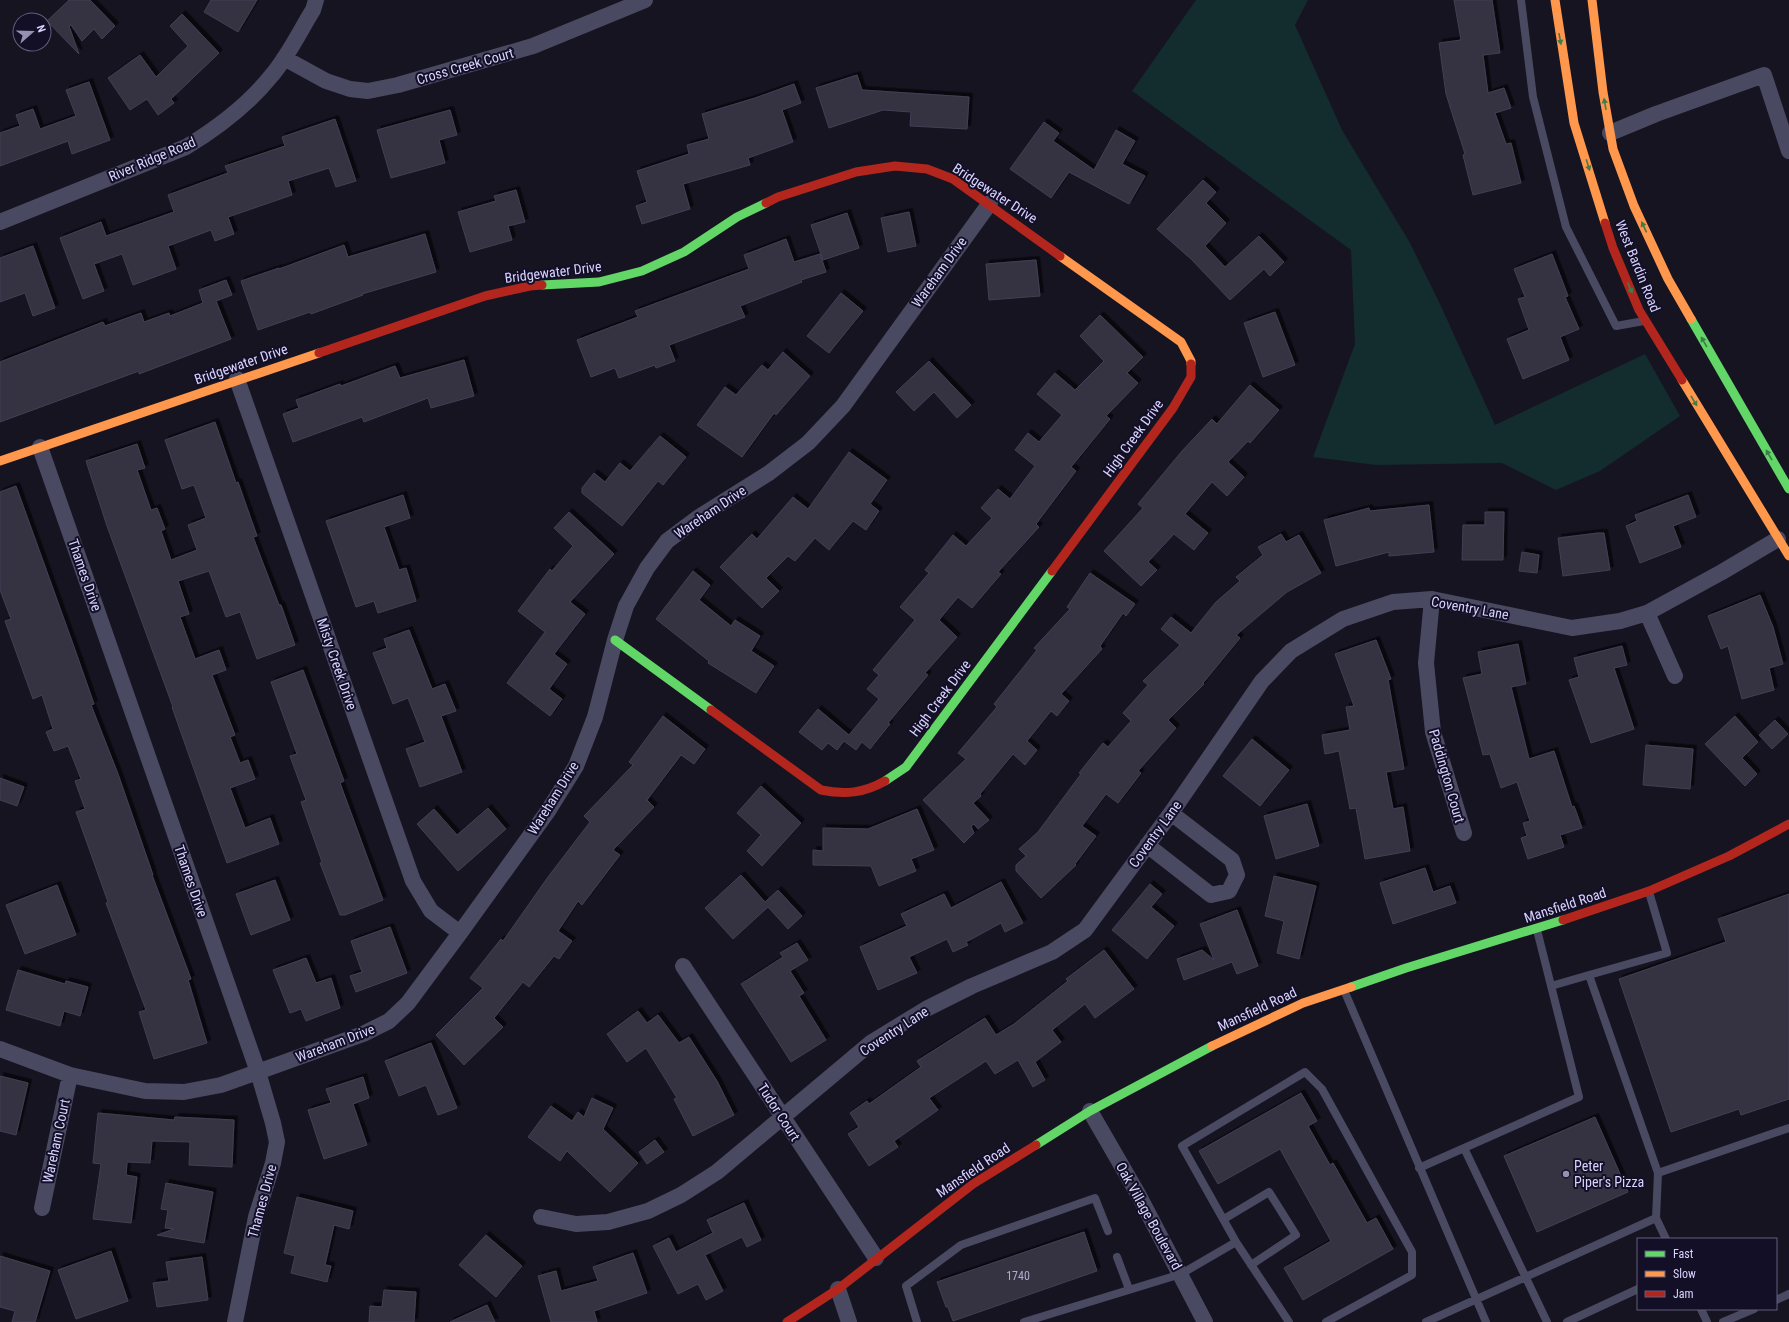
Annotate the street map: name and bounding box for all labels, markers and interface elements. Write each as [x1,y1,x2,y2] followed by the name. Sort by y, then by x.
[12,12,52,52] north arrow
[34,23,48,34] text: N
[1557,33,1563,45] one-way arrow
[415,44,515,88] street label: Cross Creek Court
[1602,98,1608,110] one-way arrow
[106,133,198,185] street label: River Ridge Road
[950,160,1041,226] street label: Bridgewater Drive
[1585,160,1591,172] one-way arrow
[1612,218,1664,314] street label: West Bardin Road
[1641,222,1647,233] one-way arrow
[908,233,970,310] street label: Wareham Drive
[504,258,603,286] street label: Bridgewater Drive
[1627,283,1633,294] one-way arrow
[1701,336,1708,348] one-way arrow
[192,340,290,387] street label: Bridgewater Drive
[1691,395,1698,407] one-way arrow
[1100,396,1167,480] street label: High Creek Drive
[1766,449,1773,461] one-way arrow
[671,482,749,542] street label: Wareham Drive
[65,537,105,614] street label: Thames Drive
[1430,593,1510,623] street label: Coventry Lane
[314,616,360,712] street label: Misty Creek Drive
[906,656,974,739] street label: High Creek Drive
[1426,727,1468,825] street label: Paddington Court
[524,758,582,837] street label: Wareham Drive
[1125,797,1185,870] street label: Coventry Lane
[171,843,211,920] street label: Thames Drive
[1522,884,1608,926] street label: Mansfield Road
[1215,984,1299,1034] street label: Mansfield Road
[857,1003,932,1059] street label: Coventry Lane
[293,1021,377,1065] street label: Wareham Drive
[754,1080,804,1144] street label: Tudor Court
[39,1097,73,1185] street label: Wareham Court
[933,1140,1013,1200] street label: Mansfield Road
[1574,1158,1644,1190] place label: Peter Piper's Pizza
[1113,1160,1185,1272] street label: Oak Village Boulevard
[245,1162,280,1239] street label: Thames Drive
[1561,1169,1571,1179] marker: Peter Piper's Pizza
[1637,1238,1777,1310] legend
[1673,1247,1694,1261] text: Fast
[1673,1267,1696,1281] text: Slow
[1006,1269,1030,1283] house number: 1740
[1673,1287,1694,1301] text: Jam

